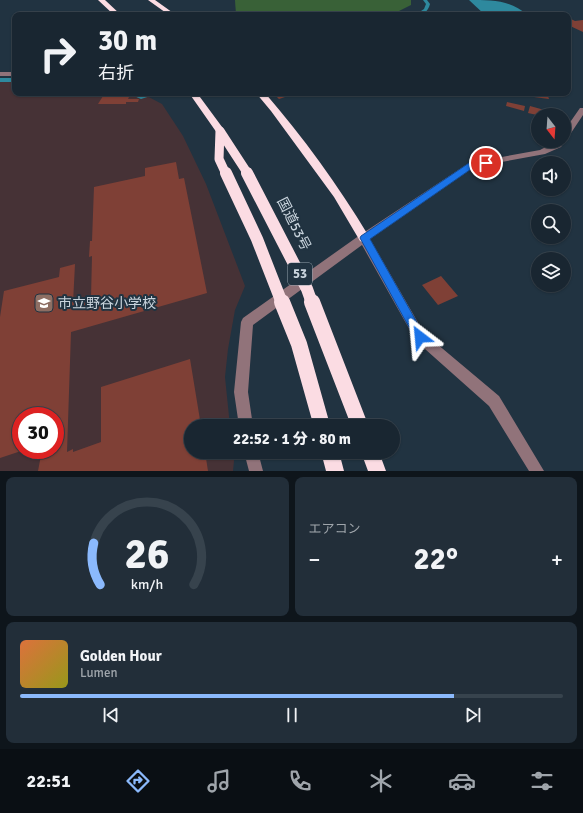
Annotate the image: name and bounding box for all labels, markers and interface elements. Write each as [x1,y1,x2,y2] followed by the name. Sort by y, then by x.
[98,24,157,58] text: 30 m
[32,28,84,80] icon: right
[98,62,134,84] text: 右折
[531,108,571,148] north arrow
[531,108,571,292] map controls
[469,146,503,180] pin
[475,152,497,174] icon: arrive
[531,156,571,196] button: sound
[273,195,315,253] street label: 国道53号
[531,204,571,244] button: search
[531,252,571,292] button: layers
[288,263,312,285] road number: 53
[33,292,55,314] school or university icon: 市立野谷小学校
[58,295,156,312] place label: 市立野谷小学校
[399,316,441,358] position arrow
[12,407,64,459] speed limit sign: 30
[233,430,351,448] text: 22:52 · 1 分 · 80 m
[309,521,361,537] text: エアコン
[125,528,170,579] text: 26
[414,541,458,578] text: 22°
[309,546,320,573] text: −
[551,546,563,573] text: +
[131,575,163,592] text: km/h
[80,647,162,665] text: Golden Hour
[80,665,118,681] text: Lumen
[100,704,122,726] icon: previous
[281,704,303,726] icon: pause
[462,704,484,726] icon: next
[124,767,152,795] icon: directions
[205,767,233,795] icon: music
[286,767,314,795] icon: phone
[367,767,395,795] icon: climate
[448,767,476,795] icon: car
[528,767,556,795] icon: filters
[26,770,71,792] text: 22:51

